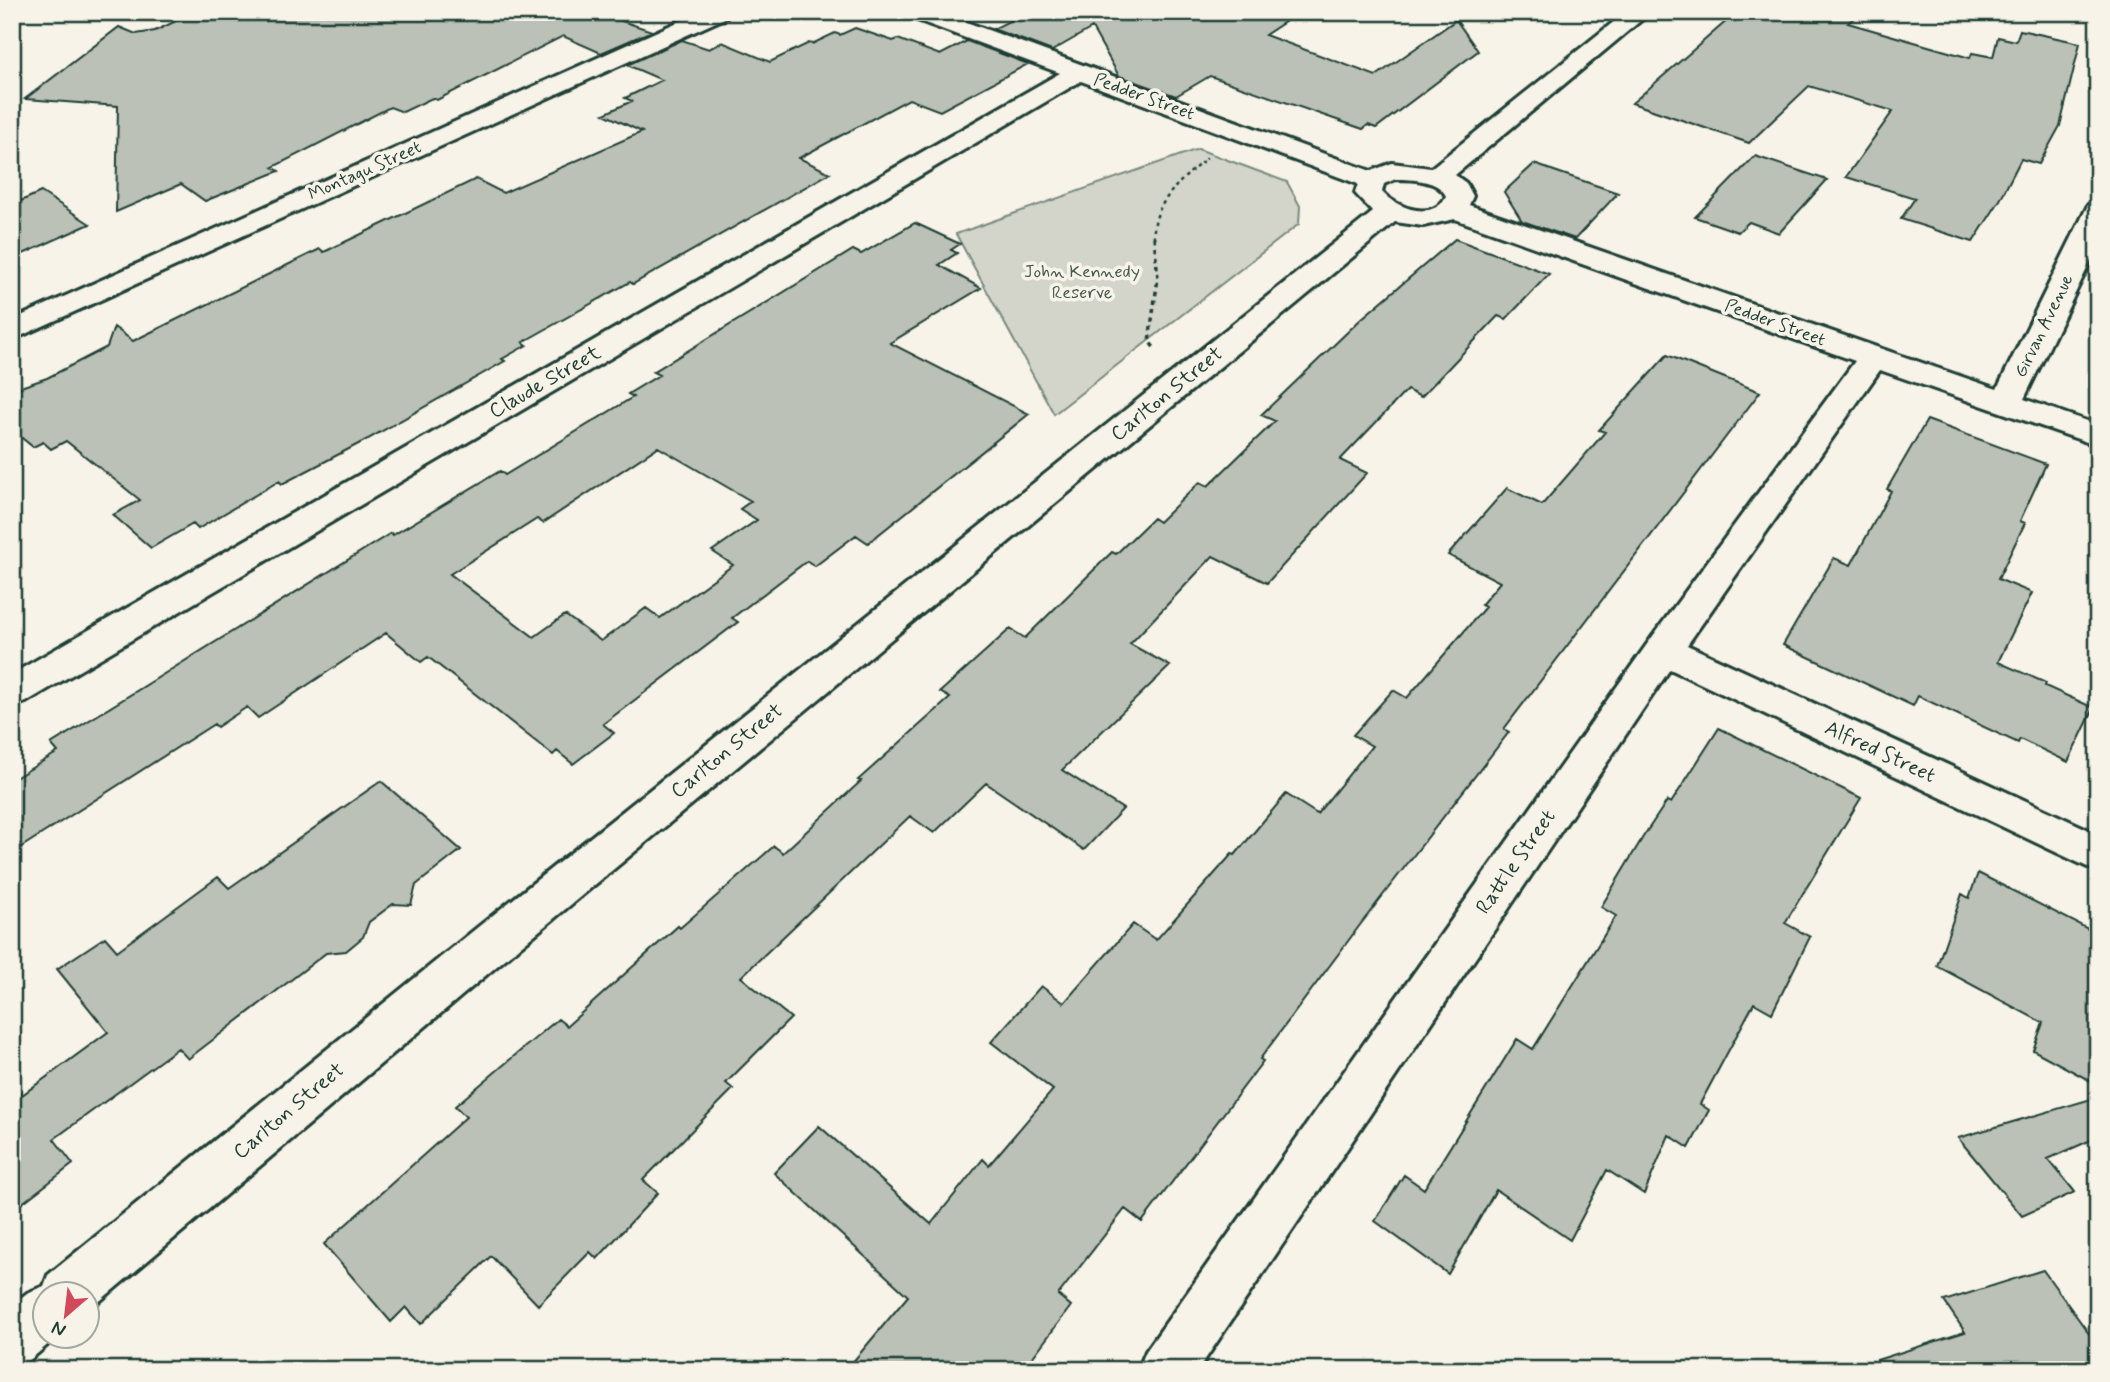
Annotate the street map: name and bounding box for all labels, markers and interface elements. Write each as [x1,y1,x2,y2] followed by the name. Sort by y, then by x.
[1090,68,1198,126] street label: Pedder Street
[305,135,426,207] street label: Montagu Street
[1024,260,1140,305] park label: John Kennedy Reserve
[2009,270,2079,382] street label: Girvan Avenue
[1721,294,1829,352] street label: Pedder Street
[484,338,607,425] street label: Claude Street
[1105,340,1229,448] street label: Carlton Street
[665,697,789,805] street label: Carlton Street
[1820,714,1940,790] street label: Alfred Street
[1470,804,1562,920] street label: Rattle Street
[227,1056,351,1166] street label: Carlton Street
[32,1280,102,1350] north arrow
[47,1315,70,1343] text: N

